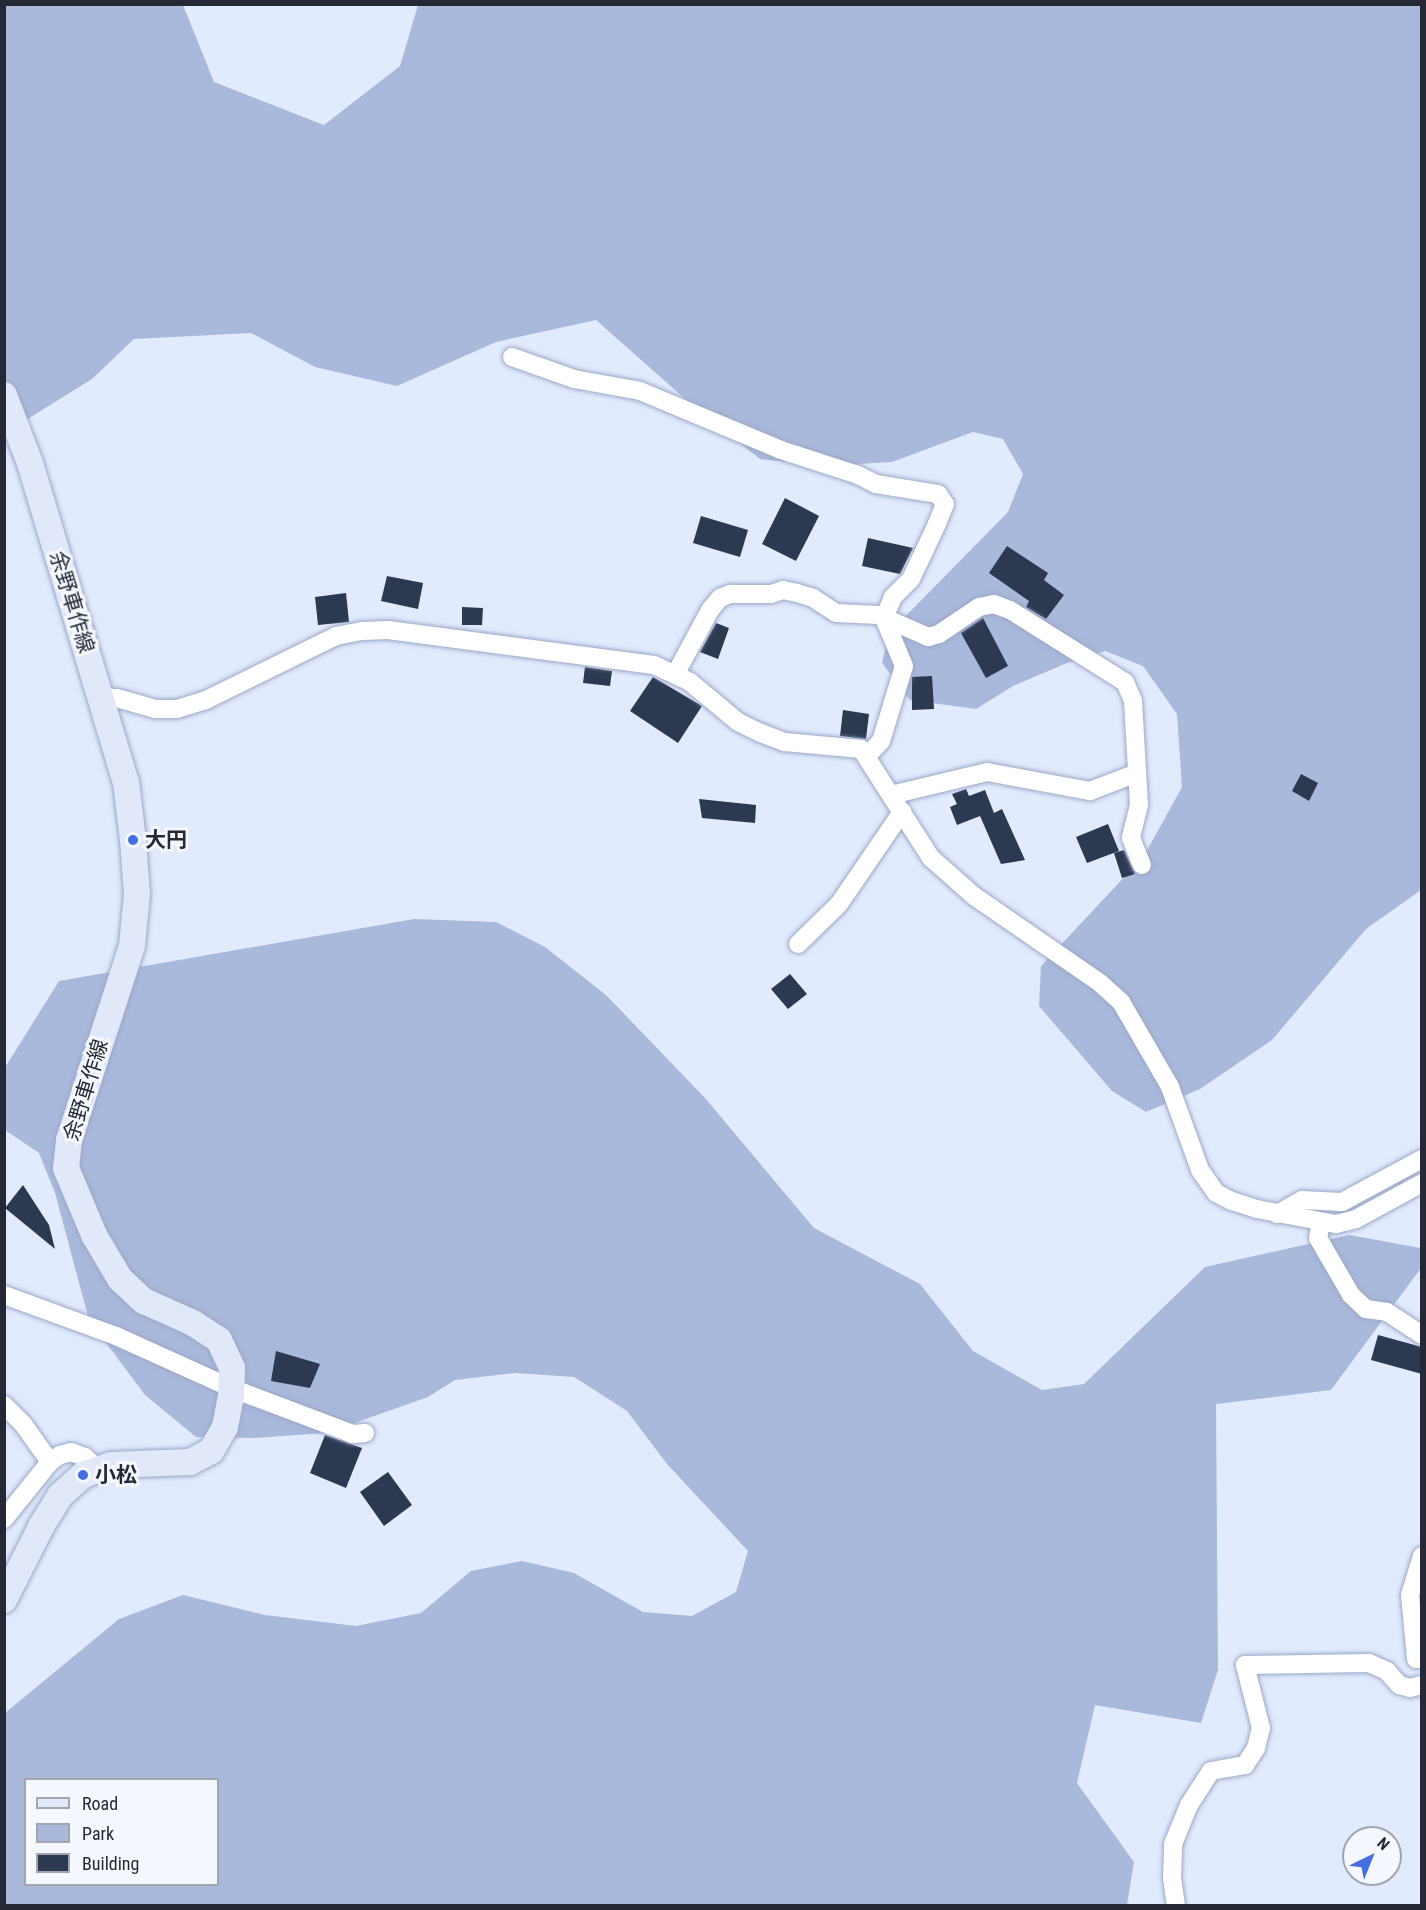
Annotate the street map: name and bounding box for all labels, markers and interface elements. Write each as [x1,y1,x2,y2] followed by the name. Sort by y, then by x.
[45,548,99,656] street label: 余野車作線
[145,827,187,853] place label: 大円
[126,833,140,847] marker: 大円
[59,1036,113,1144] street label: 余野車作線
[95,1462,137,1488] place label: 小松
[76,1468,90,1482] marker: 小松
[24,1778,219,1886] legend
[82,1793,118,1814] text: Road
[82,1823,114,1844] text: Park
[1342,1826,1402,1886] north arrow
[1373,1834,1393,1854] text: N
[82,1853,139,1874] text: Building

